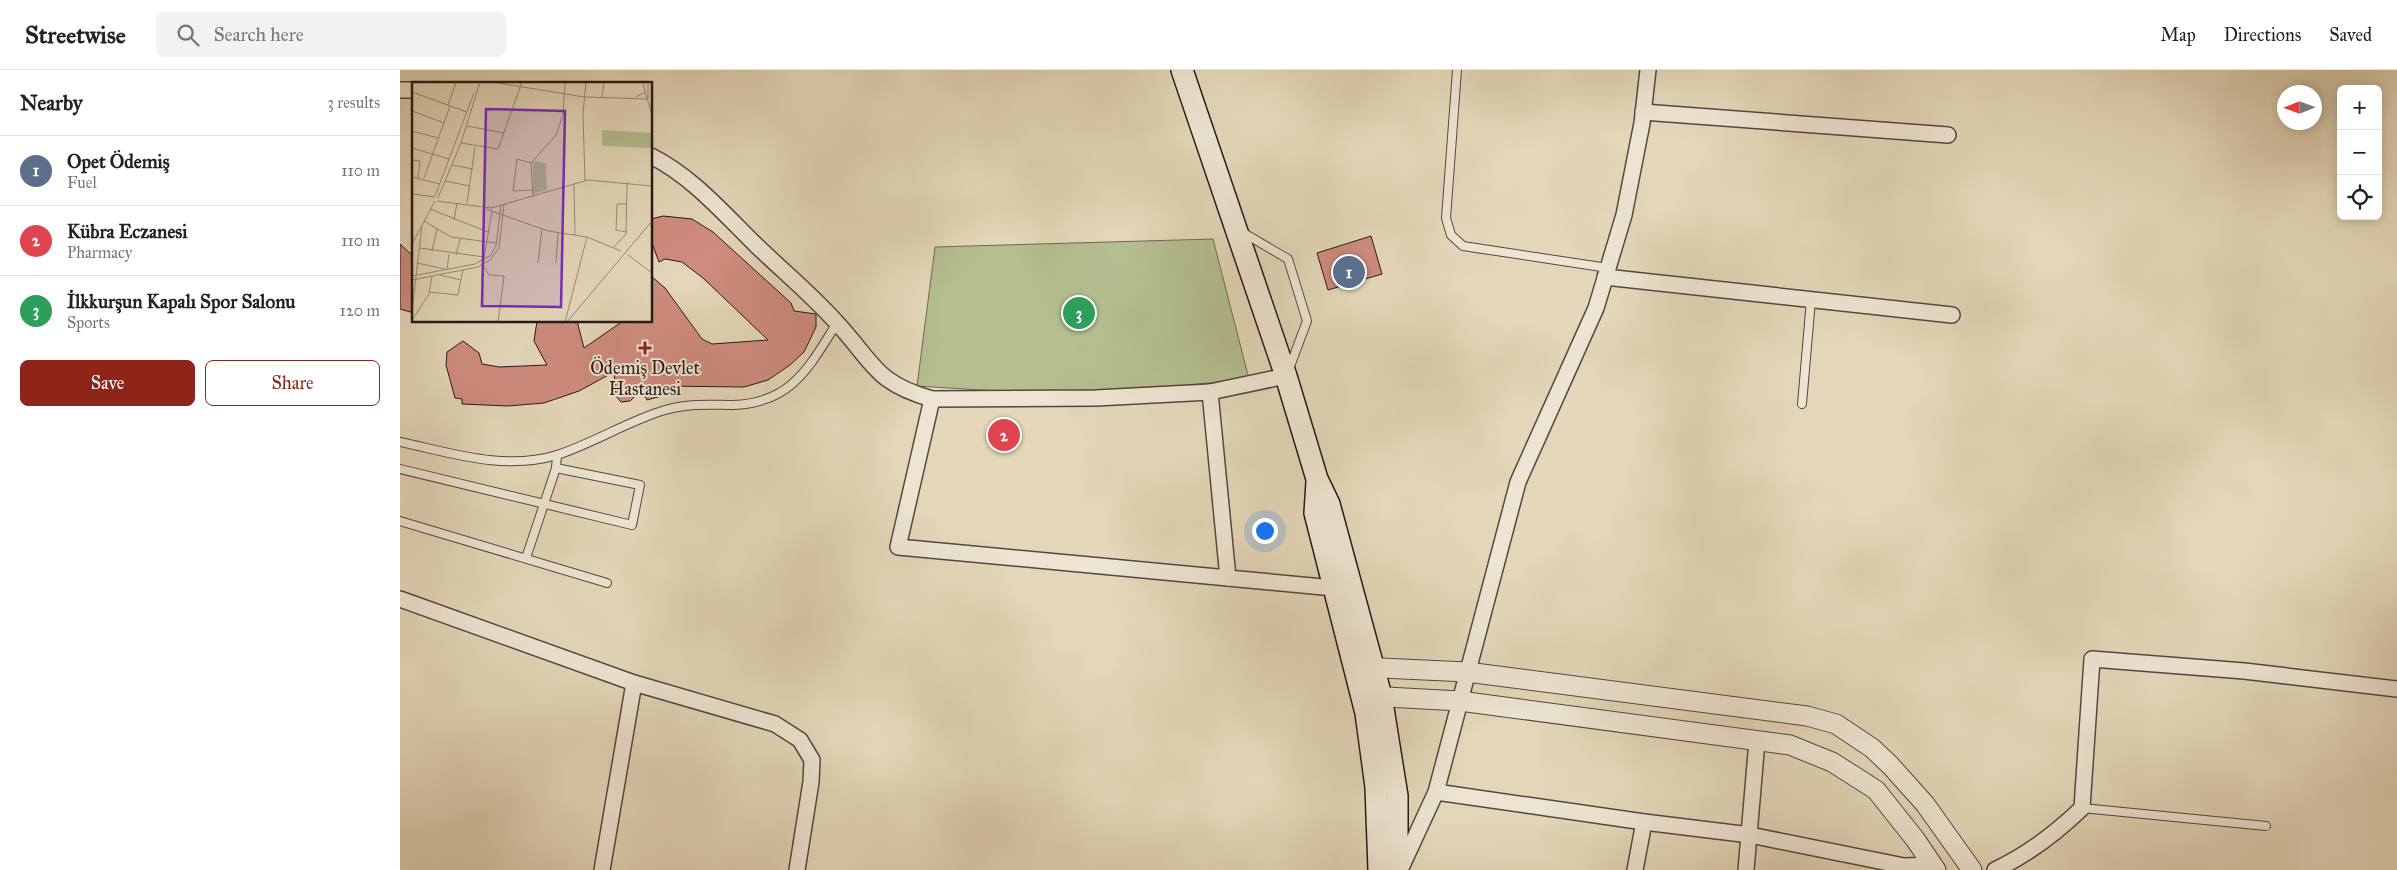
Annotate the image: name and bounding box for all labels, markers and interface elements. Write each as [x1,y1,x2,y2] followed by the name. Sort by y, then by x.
[156,12,506,57] search box
[25,20,126,50] text: Streetwise
[174,21,202,49] icon: search
[214,23,304,46] text: Search here
[2160,24,2196,46] text: Map
[2224,24,2301,46] text: Directions
[2329,24,2372,46] text: Saved
[412,82,652,322] inset map
[2277,85,2322,130] north arrow
[2337,85,2382,220] map controls
[2337,85,2382,130] button: +
[20,90,83,116] text: Nearby
[327,93,380,112] text: 3 results
[2337,130,2382,175] button: −
[67,150,170,173] text: Opet Ödemiş
[33,161,39,180] text: 1
[341,161,380,180] text: 110 m
[67,173,97,192] text: Fuel
[2337,175,2382,220] button: locate
[67,220,187,243] text: Kübra Eczanesi
[32,231,40,250] text: 2
[341,231,380,250] text: 110 m
[67,243,132,262] text: Pharmacy
[1333,253,1365,291] pin: 1
[67,290,295,313] text: İlkkurşun Kapalı Spor Salonu
[1063,294,1095,332] pin: 3
[33,301,39,320] text: 3
[340,301,380,320] text: 120 m
[67,313,110,332] text: Sports
[638,341,652,355] marker: Ödemiş Devlet Hastanesi
[590,356,700,400] place label: Ödemiş Devlet Hastanesi
[20,360,195,406] button: Save
[205,360,380,406] button: Share
[988,416,1020,454] pin: 2
[1252,518,1278,544] your location

